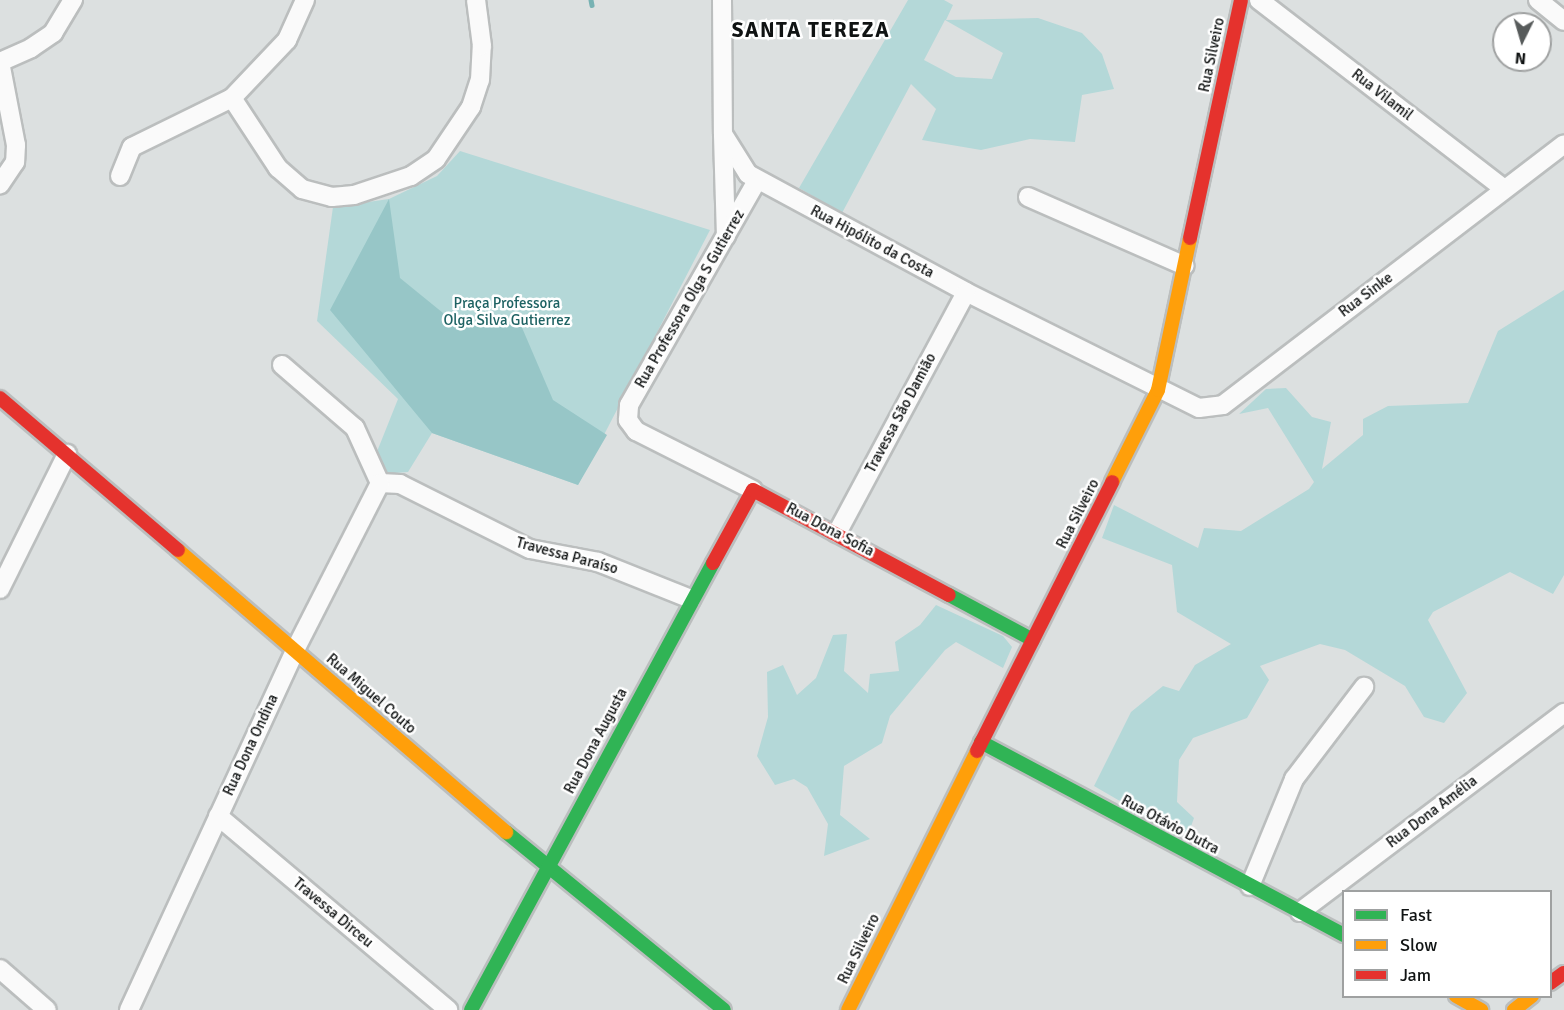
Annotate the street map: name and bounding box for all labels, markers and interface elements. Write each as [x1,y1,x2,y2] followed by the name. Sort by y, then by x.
[1492,12,1552,72] north arrow
[1195,16,1229,94] street label: Rua Silveiro
[732,17,890,43] district label: SANTA TEREZA
[1514,47,1527,68] text: N
[1348,65,1416,125] street label: Rua Vilamil
[807,202,937,282] street label: Rua Hipólito da Costa
[631,207,749,391] street label: Rua Professora Olga S Gutierrez
[1335,269,1397,321] street label: Rua Sinke
[443,294,571,329] park label: Praça Professora Olga Silva Gutierrez
[862,350,940,476] street label: Travessa São Damião
[1053,476,1103,552] street label: Rua Silveiro
[783,499,877,561] street label: Rua Dona Sofia
[514,534,620,578] street label: Travessa Paraíso
[322,650,420,738] street label: Rua Miguel Couto
[561,685,631,797] street label: Rua Dona Augusta
[220,691,282,799] street label: Rua Dona Ondina
[1383,772,1481,852] street label: Rua Dona Amélia
[1118,792,1222,858] street label: Rua Otávio Dutra
[289,874,377,952] street label: Travessa Dirceu
[1342,890,1552,998] legend
[1400,904,1432,926] text: Fast
[834,911,884,987] street label: Rua Silveiro
[1400,934,1437,956] text: Slow
[1400,964,1431,986] text: Jam

